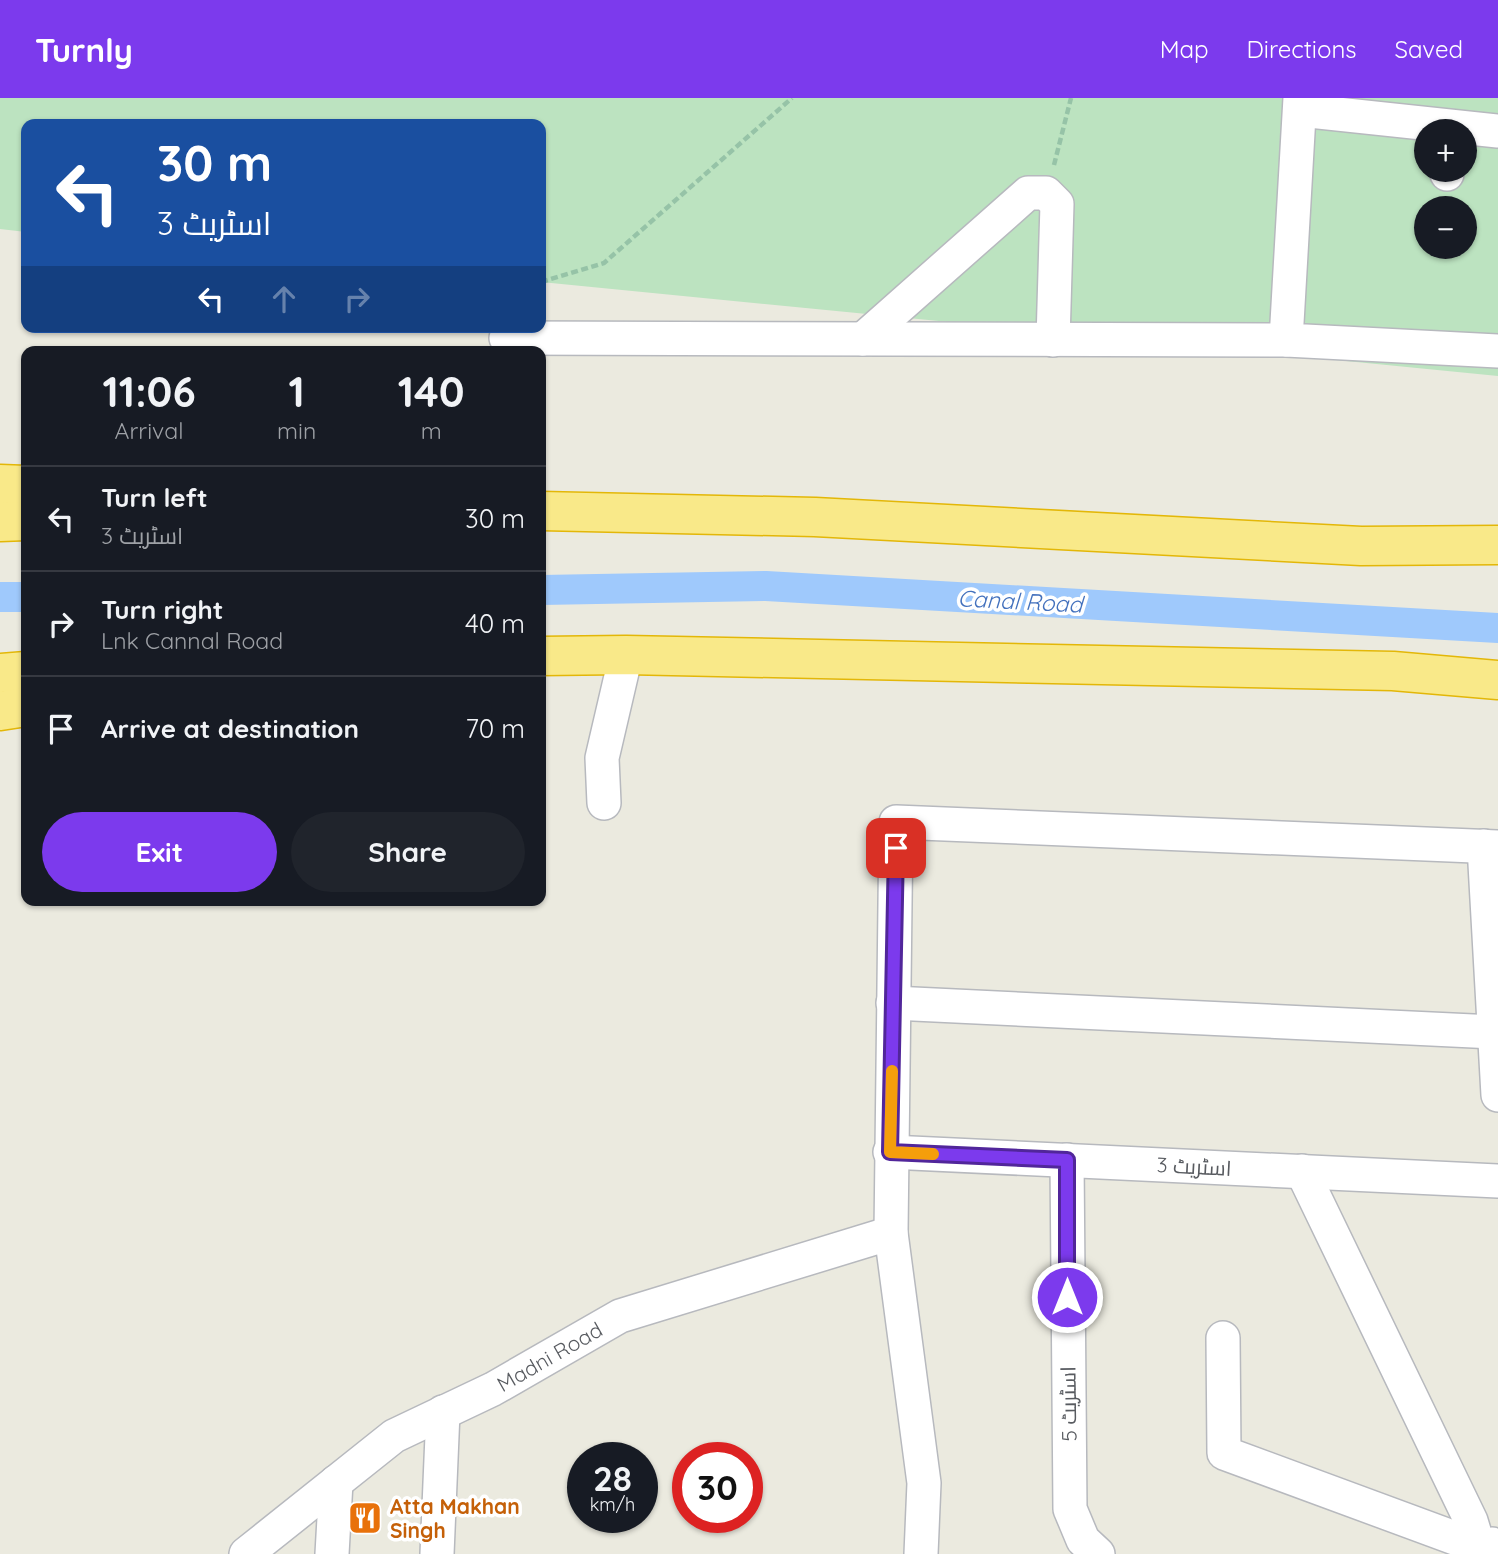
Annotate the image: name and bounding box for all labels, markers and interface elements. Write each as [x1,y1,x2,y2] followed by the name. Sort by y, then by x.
[35,29,133,70] text: Turnly
[1160,34,1209,64] text: Map
[1247,34,1357,64] text: Directions
[1395,34,1463,64] text: Saved
[1414,119,1477,259] map controls
[1414,119,1477,182] button: +
[157,132,272,193] text: 30 m
[42,147,133,238] icon: left
[1414,196,1477,259] button: −
[157,203,271,243] text: اسٹریٹ 3
[192,280,230,318] icon: left
[265,280,303,318] icon: ahead
[338,280,376,318] icon: right
[102,365,196,418] text: 11:06
[288,365,305,418] text: 1
[398,365,465,418] text: 140
[115,416,183,445] text: Arrival
[277,416,316,445] text: min
[421,416,442,445] text: m
[101,481,208,514] text: Turn left
[42,500,80,538] icon: left
[465,502,525,535] text: 30 m
[101,521,183,550] text: اسٹریٹ 3
[957,583,1086,619] water label: Canal Road
[101,593,223,626] text: Turn right
[42,605,80,643] icon: right
[465,607,525,640] text: 40 m
[101,626,283,655] text: Lnk Cannal Road
[42,710,80,748] icon: arrive
[101,712,359,745] text: Arrive at destination
[465,712,525,745] text: 70 m
[42,812,277,892] button: Exit
[291,812,525,892] button: Share
[866,818,926,878] pin
[877,829,915,867] icon: arrive
[1156,1151,1232,1181] street label: اسٹریٹ 3
[1030,1260,1104,1334] position arrow
[492,1316,607,1397] street label: Madni Road
[1054,1366,1082,1442] street label: اسٹریٹ 5
[672,1442,763,1533] speed limit sign: 30
[593,1456,632,1500] text: 28
[390,1493,520,1543] place label: Atta Makhan Singh
[590,1493,635,1516] text: km/h
[346,1499,384,1537] restaurant icon: Atta Makhan Singh

